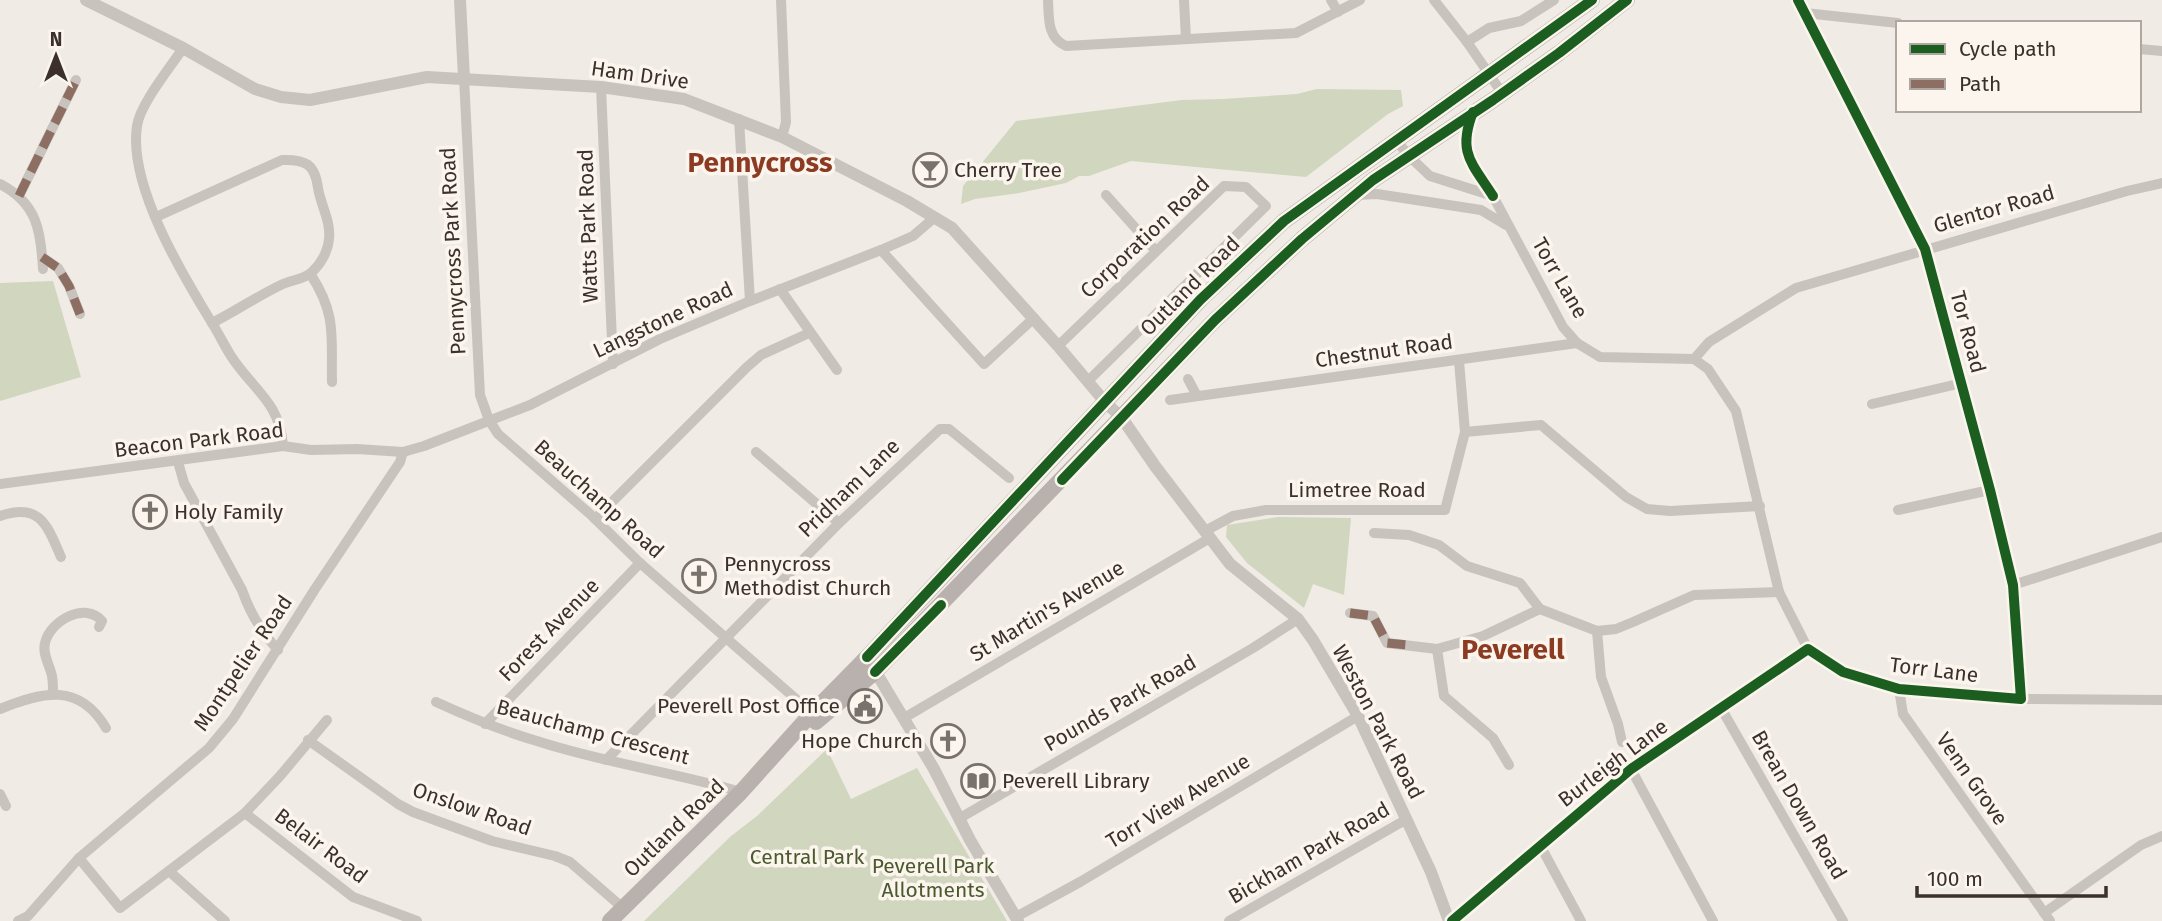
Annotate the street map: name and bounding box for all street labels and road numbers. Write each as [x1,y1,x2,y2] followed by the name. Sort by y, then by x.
[589,55,691,95] street label: Ham Drive
[435,147,471,355] street label: Pennycross Park Road
[572,149,604,303] street label: Watts Park Road
[1075,170,1215,304] street label: Corporation Road
[1930,179,2058,239] street label: Glentor Road
[1135,231,1245,341] street label: Outland Road
[1526,233,1594,323] street label: Torr Lane
[589,276,737,364] street label: Langstone Road
[1945,288,1991,376] street label: Tor Road
[1313,328,1455,374] street label: Chestnut Road
[113,417,285,463] street label: Beacon Park Road
[793,433,905,543] street label: Pridham Lane
[529,434,669,564] street label: Beauchamp Road
[1288,477,1426,503] street label: Limetree Road
[965,555,1129,667] street label: St Martin's Avenue
[493,573,605,687] street label: Forest Avenue
[188,590,298,736] street label: Montpelier Road
[1326,640,1430,804] street label: Weston Park Road
[1039,649,1201,757] street label: Pounds Park Road
[1888,652,1980,688] street label: Torr Lane
[494,694,693,770] street label: Beauchamp Crescent
[1553,713,1673,813] street label: Burleigh Lane
[1746,726,1852,884] street label: Brean Down Road
[1931,728,2013,830] street label: Venn Grove
[1101,748,1255,854] street label: Torr View Avenue
[618,773,730,883] street label: Outland Road
[409,777,535,841] street label: Onslow Road
[1224,796,1394,910] street label: Bickham Park Road
[269,803,373,889] street label: Belair Road

